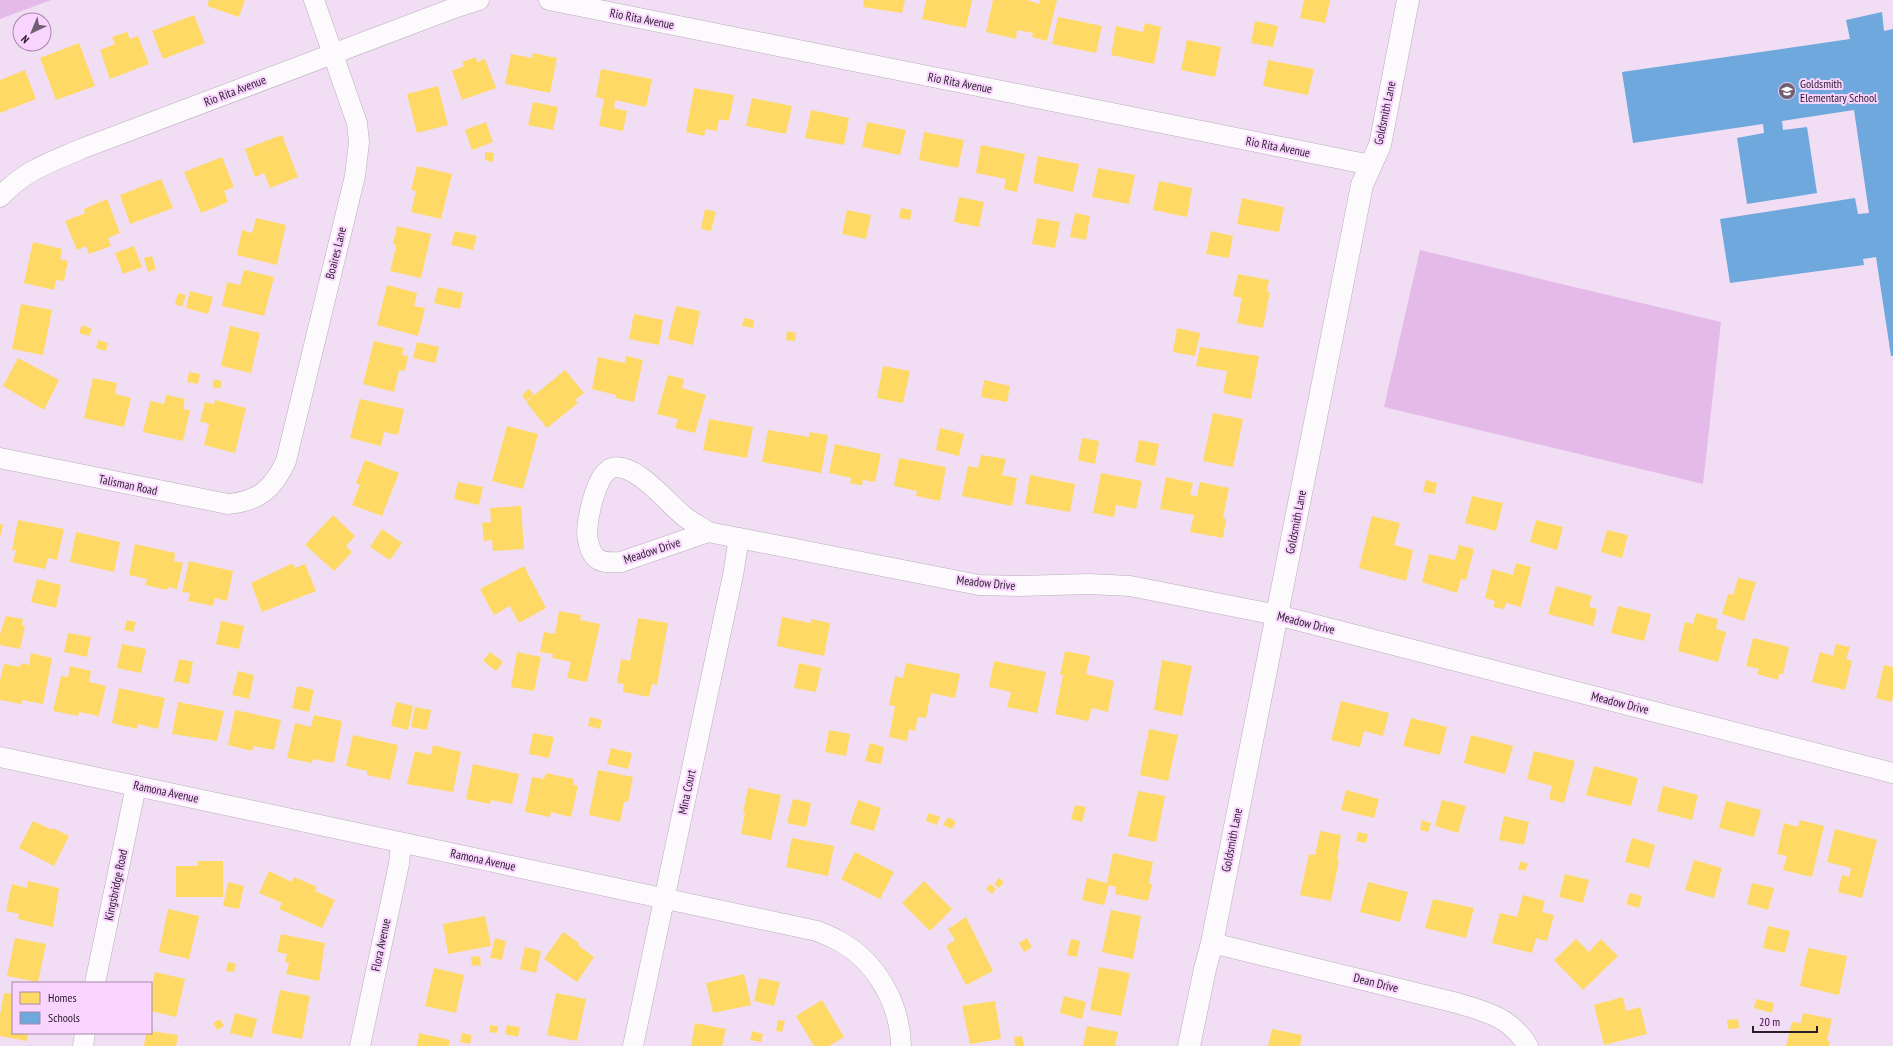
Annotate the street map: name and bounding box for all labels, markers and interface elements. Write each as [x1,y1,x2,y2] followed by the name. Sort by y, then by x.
[609,5,676,32] street label: Rio Rita Avenue
[12,12,52,52] north arrow
[18,32,32,46] text: N
[927,69,994,96] street label: Rio Rita Avenue
[202,72,268,109] street label: Rio Rita Avenue
[1800,76,1877,105] place label: Goldsmith Elementary School
[1370,80,1399,146] street label: Goldsmith Lane
[1777,81,1797,101] school or university icon: Goldsmith Elementary School
[1245,133,1312,160] street label: Rio Rita Avenue
[322,225,349,280] street label: Boaires Lane
[97,471,159,498] street label: Talisman Road
[1282,489,1309,555] street label: Goldsmith Lane
[622,534,682,567] street label: Meadow Drive
[956,572,1016,593] street label: Meadow Drive
[1276,608,1337,637] street label: Meadow Drive
[1590,688,1651,717] street label: Meadow Drive
[674,768,699,816] street label: Mina Court
[132,777,200,806] street label: Ramona Avenue
[1218,807,1245,873] street label: Goldsmith Lane
[449,845,517,874] street label: Ramona Avenue
[101,848,130,922] street label: Kingsbridge Road
[368,917,393,973] street label: Flora Avenue
[1352,970,1400,995] street label: Dean Drive
[12,982,152,1034] legend
[48,990,76,1005] text: Homes
[1753,1008,1817,1034] scale bar
[48,1010,80,1025] text: Schools
[1759,1014,1780,1029] text: 20 m

